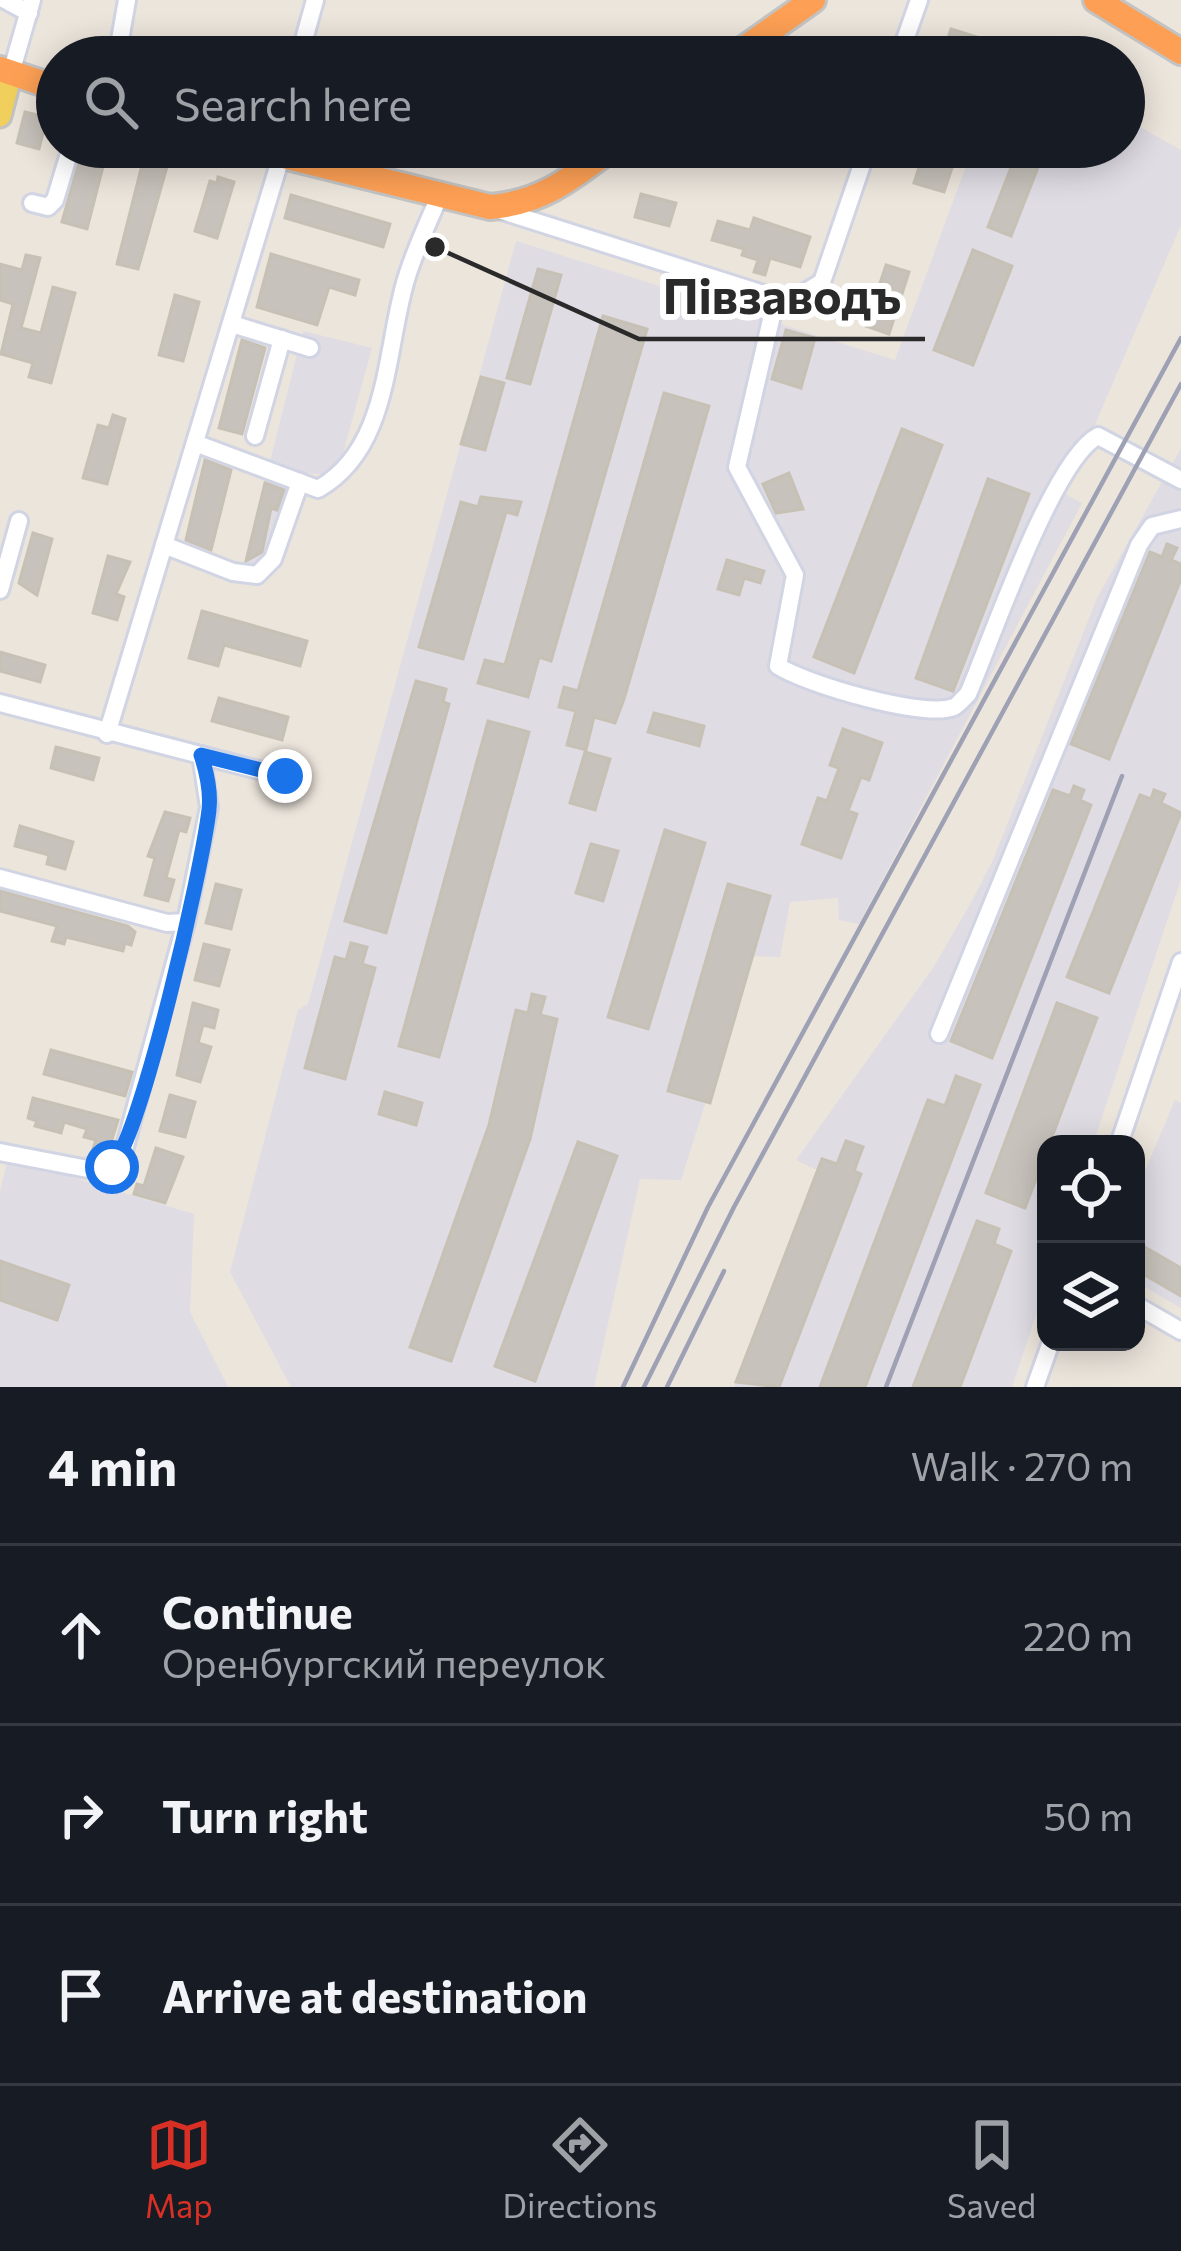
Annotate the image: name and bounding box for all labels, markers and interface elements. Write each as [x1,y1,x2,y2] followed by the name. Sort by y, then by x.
[36,36,1145,168] search box
[78,69,144,135] icon: search
[174,75,412,130] text: Search here
[639,255,925,339] callout: Пiвзаводъ
[663,265,901,324] text: Пiвзаводъ
[258,749,312,803] route end
[1037,1135,1145,1351] map controls
[1037,1135,1145,1243] button: locate
[85,1140,139,1194] route start
[1037,1243,1145,1351] button: layers
[48,1434,177,1497] text: 4 min
[911,1441,1133,1489] text: Walk · 270 m
[162,1583,353,1638] text: Continue
[48,1602,114,1668] icon: ahead
[1023,1611,1133,1659] text: 220 m
[162,1638,606,1686] text: Оренбургский переулок
[48,1782,114,1848] icon: right
[162,1787,368,1842] text: Turn right
[1044,1791,1133,1839] text: 50 m
[48,1962,114,2028] icon: arrive
[162,1967,588,2022] text: Arrive at destination
[145,2112,213,2225] tab: Map
[503,2112,657,2225] tab: Directions
[947,2112,1036,2225] tab: Saved

